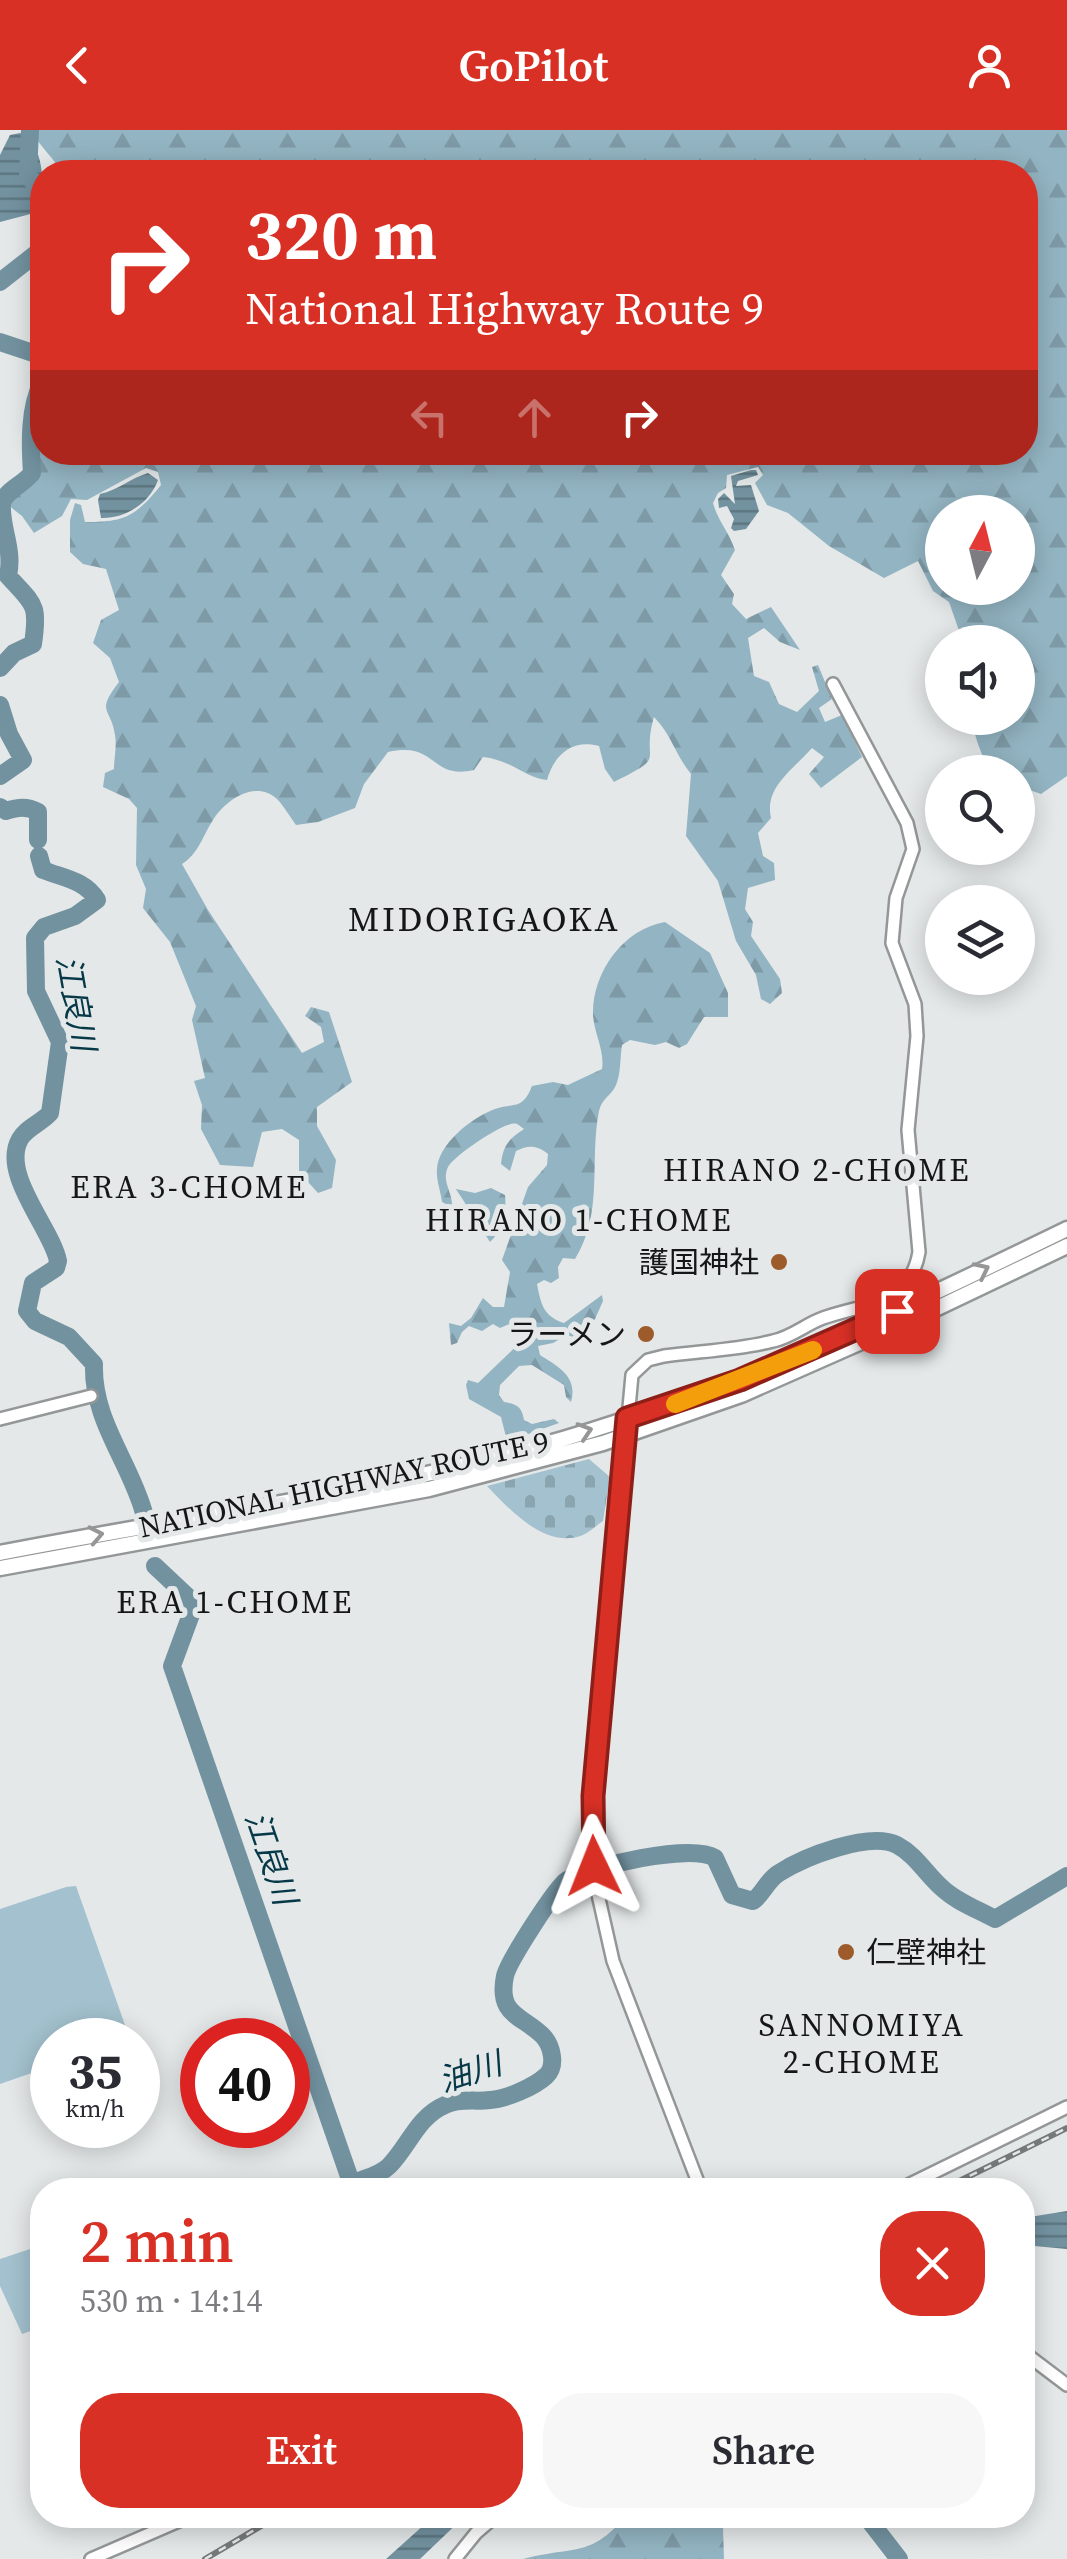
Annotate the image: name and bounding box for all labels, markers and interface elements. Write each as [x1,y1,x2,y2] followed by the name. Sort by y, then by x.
[459,34,608,96] text: GoPilot
[50,38,105,93] icon: back
[962,38,1017,93] icon: person
[245,186,437,282] text: 320 m
[80,200,210,330] icon: right
[245,277,764,339] text: National Highway Route 9
[402,390,457,445] icon: left
[507,390,562,445] icon: ahead
[612,390,667,445] icon: right
[925,495,1035,605] north arrow
[925,495,1035,995] map controls
[925,625,1035,735] button: sound
[925,755,1035,865] button: search
[925,885,1035,995] button: layers
[348,895,620,943] district label: MIDORIGAOKA
[46,952,107,1057] water label: 江良川
[663,1148,971,1192] district label: HIRANO 2-CHOME
[70,1165,308,1209] district label: ERA 3-CHOME
[425,1198,733,1242] district label: HIRANO 1-CHOME
[639,1242,759,1283] place label: 護国神社
[768,1251,790,1273] marker: 護国神社
[972,1263,990,1282] one-way arrow
[855,1269,940,1354] pin
[870,1284,925,1339] icon: arrive
[507,1314,626,1355] place label: ラーメン
[635,1323,657,1345] marker: ラーメン
[135,1420,553,1548] street label: NATIONAL HIGHWAY ROUTE 9
[575,1423,592,1443] one-way arrow
[88,1525,104,1546] one-way arrow
[116,1580,354,1624] district label: ERA 1-CHOME
[235,1805,308,1913] water label: 江良川
[542,1814,646,1918] position arrow
[866,1932,986,1973] place label: 仁壁神社
[835,1941,857,1963] marker: 仁壁神社
[759,2003,965,2084] district label: SANNOMIYA 2-CHOME
[180,2018,310,2148] speed limit sign: 40
[68,2036,122,2105] text: 35
[433,2040,510,2103] water label: 油川
[65,2091,125,2125] text: km/h
[80,2200,234,2282] text: 2 min
[880,2211,985,2316] button: close
[80,2279,262,2323] text: 530 m · 14:14
[80,2393,523,2508] button: Exit
[543,2393,985,2508] button: Share

